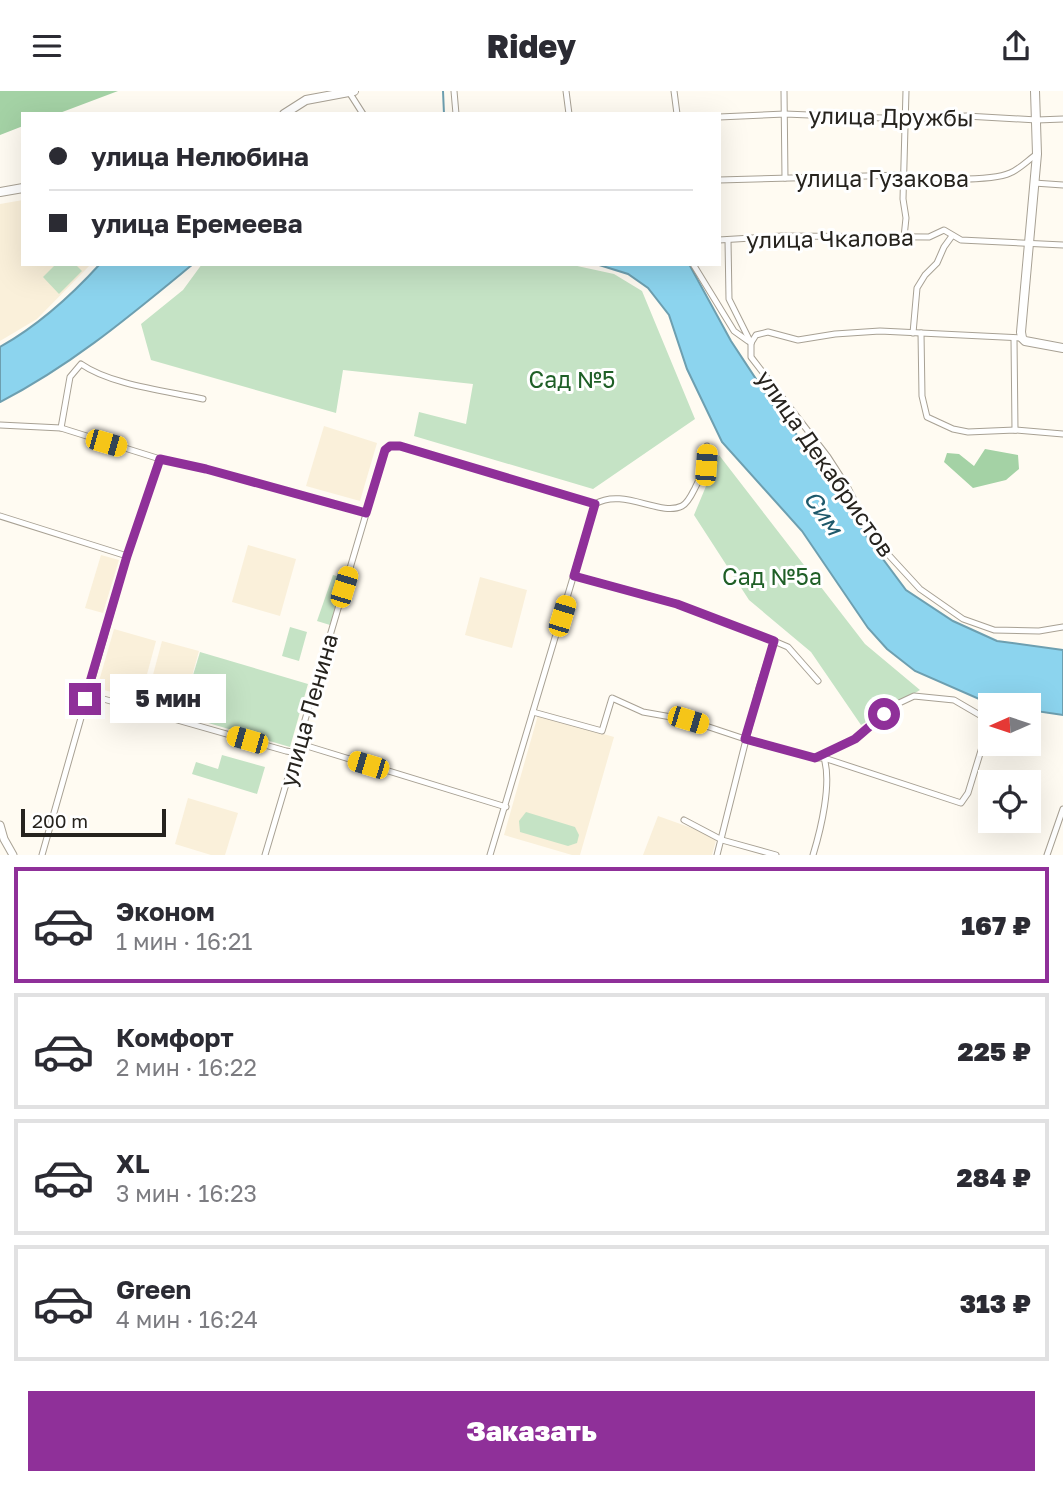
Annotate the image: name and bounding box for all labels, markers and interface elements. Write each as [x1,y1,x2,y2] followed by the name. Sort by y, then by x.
[28,27,66,65] icon: menu
[487,27,576,65] text: Ridey
[997,27,1035,65] icon: share
[808,101,974,131] street label: улица Дружбы
[91,141,309,172] text: улица Нелюбина
[795,164,969,192] street label: улица Гузакова
[91,208,303,239] text: улица Еремеева
[746,223,914,253] street label: улица Чкалова
[751,364,901,562] street label: улица Декабристов
[529,365,615,393] park label: Сад №5
[83,427,130,459] car
[695,443,718,487] car
[798,484,851,541] water label: Сим
[722,562,822,590] park label: Сад №5а
[328,564,361,610] car
[546,593,579,639] car
[273,630,343,790] street label: улица Ленина
[110,675,225,723] callout: 5 мин
[69,683,101,715] route end
[135,684,201,712] text: 5 мин
[978,693,1041,756] north arrow
[978,693,1041,833] map controls
[868,698,900,730] route start
[665,704,712,736] car
[224,724,271,756] car
[345,749,392,781] car
[978,770,1041,833] button: locate
[21,806,166,838] scale bar
[32,809,88,832] text: 200 m
[32,894,95,957] icon: car
[116,896,215,927] text: Эконом
[961,910,1031,941] text: 167 ₽
[116,927,252,955] text: 1 мин · 16:21
[32,1020,95,1083] icon: car
[116,1022,234,1053] text: Комфорт
[958,1036,1031,1067] text: 225 ₽
[116,1053,257,1081] text: 2 мин · 16:22
[32,1146,95,1209] icon: car
[116,1148,150,1179] text: XL
[957,1162,1031,1193] text: 284 ₽
[116,1179,257,1207] text: 3 мин · 16:23
[32,1272,95,1335] icon: car
[116,1274,191,1305] text: Green
[960,1288,1031,1319] text: 313 ₽
[116,1305,258,1333] text: 4 мин · 16:24
[28,1391,1035,1471] button: Заказать

